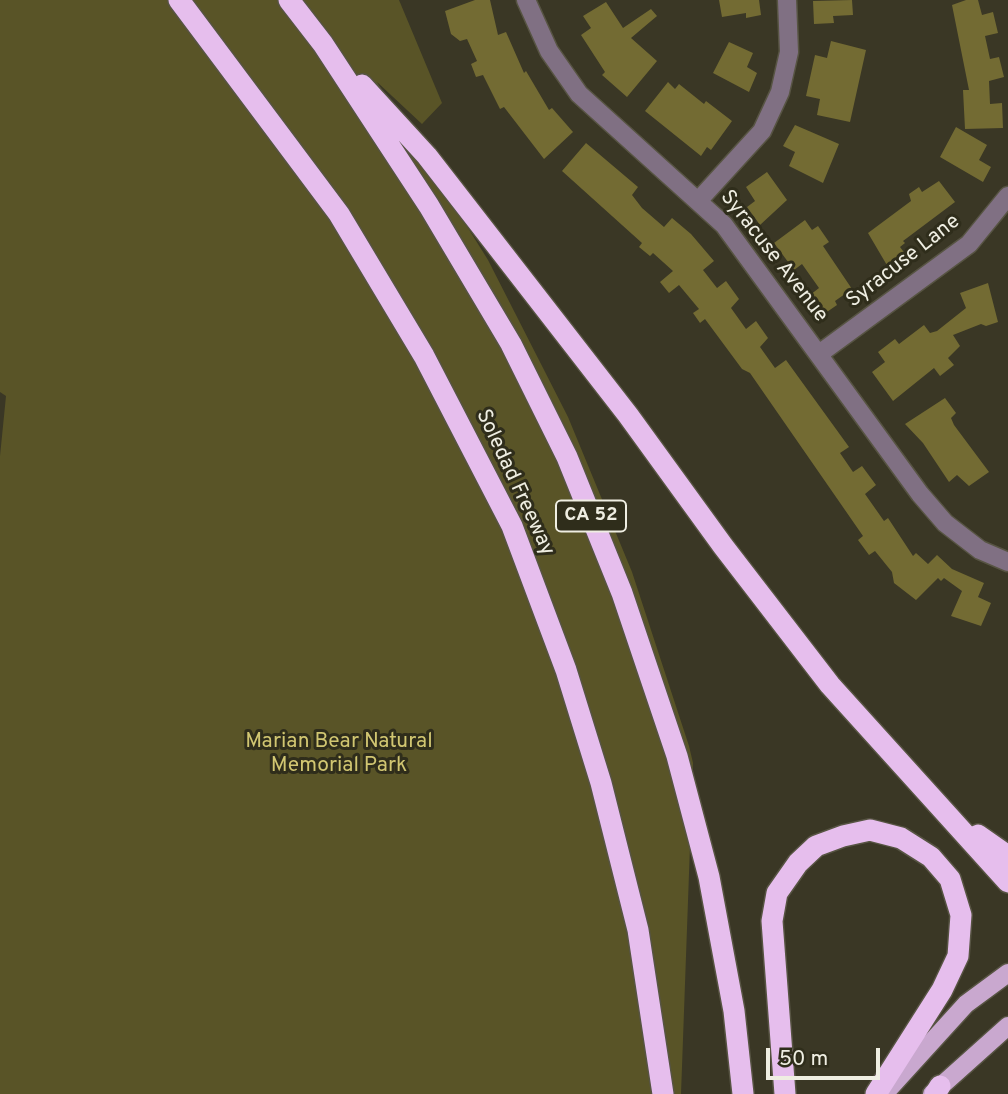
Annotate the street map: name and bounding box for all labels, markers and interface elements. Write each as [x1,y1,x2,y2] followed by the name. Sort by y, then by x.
[714,186,832,328] street label: Syracuse Avenue
[842,210,966,314] street label: Syracuse Lane
[469,406,559,560] street label: Soledad Freeway
[556,500,626,531] road number: CA 52
[245,730,433,780] park label: Marian Bear Natural Memorial Park
[770,1034,884,1078] scale bar
[779,1046,828,1073] text: 50 m

